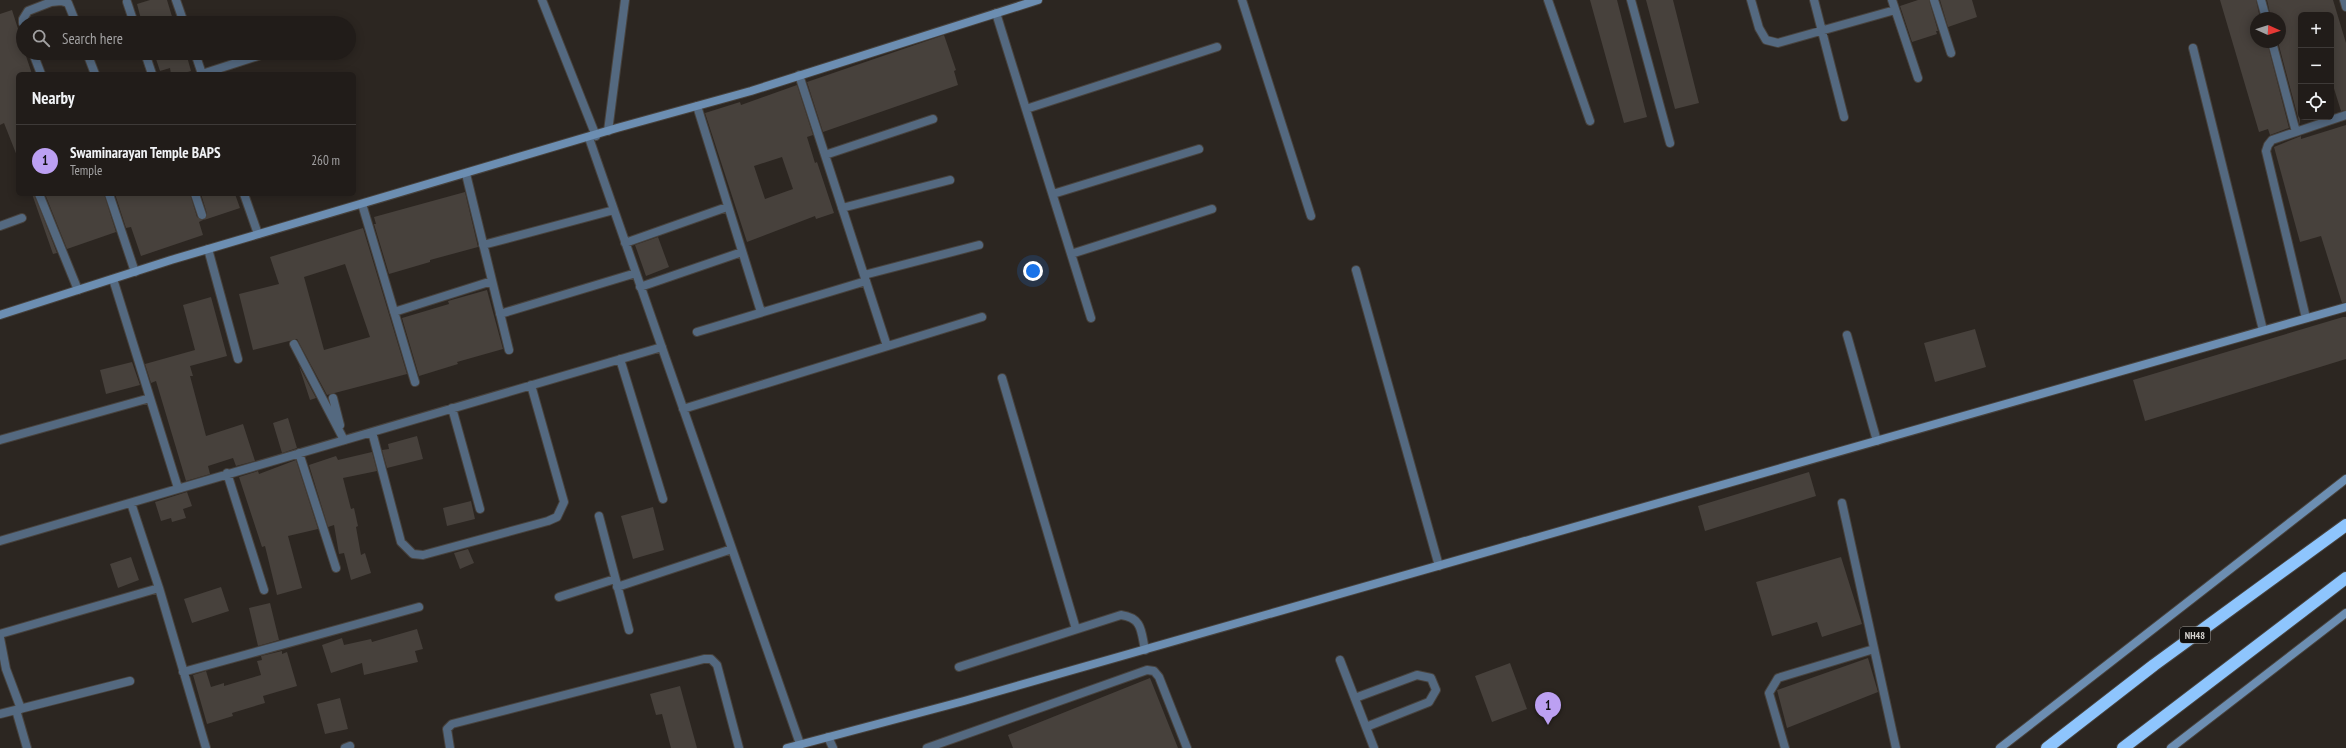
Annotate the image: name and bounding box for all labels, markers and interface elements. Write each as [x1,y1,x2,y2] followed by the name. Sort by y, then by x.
[2250,12,2286,48] north arrow
[2298,12,2334,120] map controls
[2298,12,2334,48] button: +
[16,16,356,60] search box
[30,27,52,49] icon: search
[62,29,123,48] text: Search here
[2298,48,2334,84] button: −
[2298,84,2334,120] button: locate
[32,87,75,109] text: Nearby
[70,143,220,162] text: Swaminarayan Temple BAPS
[42,152,48,169] text: 1
[311,152,340,169] text: 260 m
[70,162,102,179] text: Temple
[1023,261,1043,281] your location
[2180,627,2210,643] road number: NH48
[1535,692,1561,725] pin: 1

